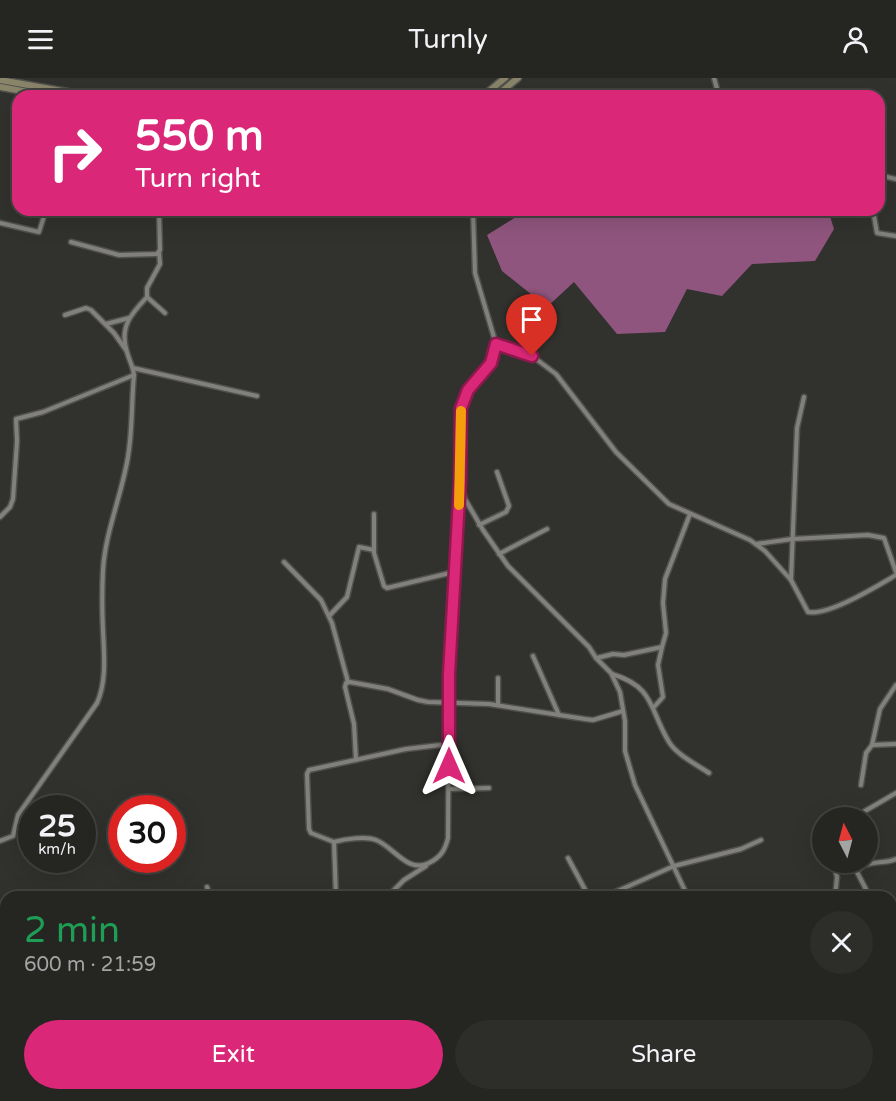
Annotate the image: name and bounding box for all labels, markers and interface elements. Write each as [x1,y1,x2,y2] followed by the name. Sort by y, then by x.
[24,23,57,56] icon: menu
[408,23,488,56] text: Turnly
[839,23,872,56] icon: person
[135,111,264,162] text: 550 m
[36,114,114,192] icon: right
[135,162,261,195] text: Turn right
[506,294,557,356] pin
[515,303,548,336] icon: arrive
[417,734,481,798] position arrow
[108,795,186,873] speed limit sign: 30
[812,807,878,873] north arrow
[812,807,878,873] map controls
[38,808,76,845] text: 25
[38,840,76,858] text: km/h
[24,909,120,952] text: 2 min
[810,911,873,974] button: close
[24,953,156,977] text: 600 m · 21:59
[24,1020,443,1089] button: Exit
[455,1020,873,1089] button: Share

